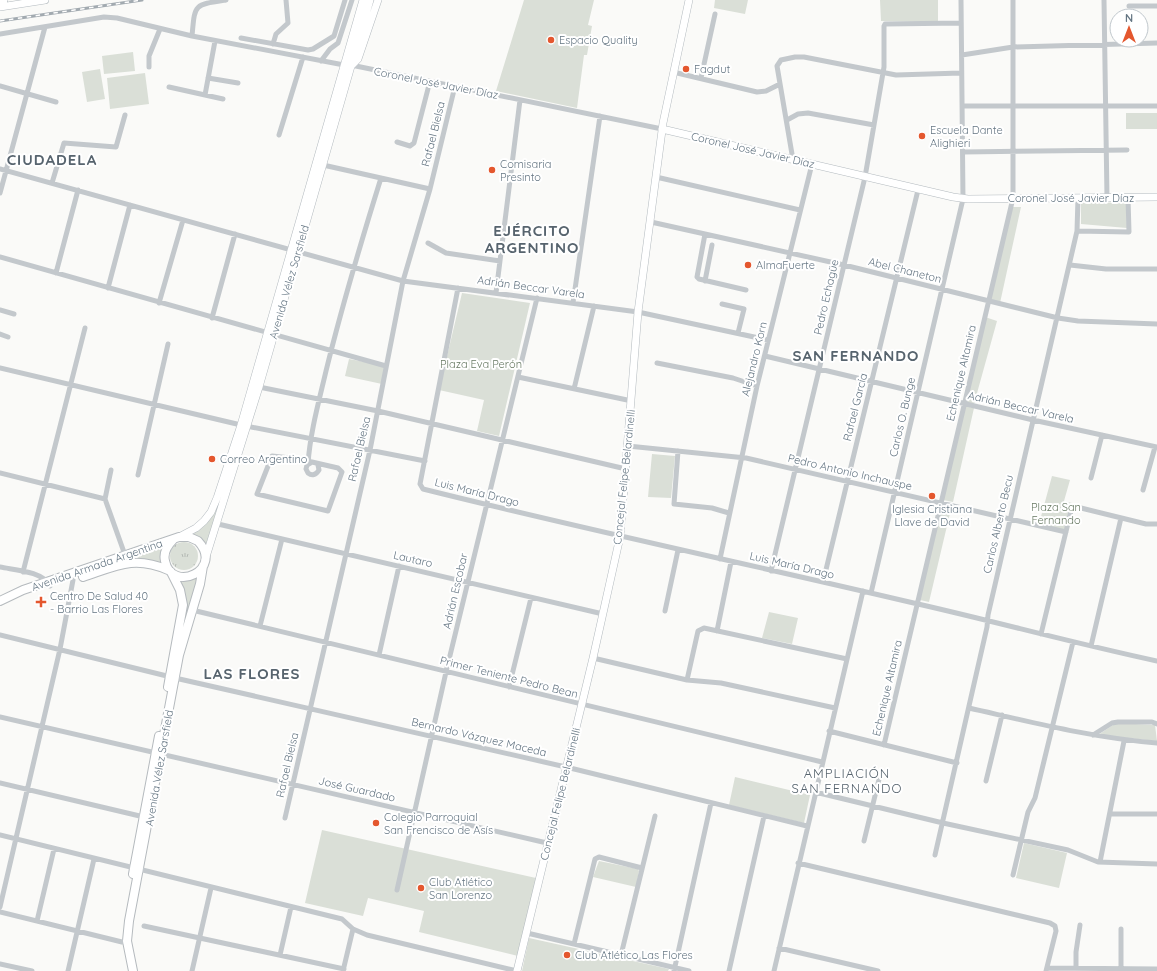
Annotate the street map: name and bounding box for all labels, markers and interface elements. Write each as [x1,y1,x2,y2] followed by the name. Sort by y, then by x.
[1109,8,1149,48] north arrow
[1125,11,1133,25] text: N
[559,33,638,47] place label: Espacio Quality
[546,35,556,45] marker: Espacio Quality
[694,62,730,76] place label: Fagdut
[373,64,499,102] street label: Coronel José Javier Díaz
[681,64,691,74] marker: Fagdut
[418,100,448,168] street label: Rafael Bielsa
[930,123,1003,150] place label: Escuela Dante Alighieri
[690,129,816,171] street label: Coronel José Javier Díaz
[917,131,927,141] marker: Escuela Dante Alighieri
[7,150,97,169] district label: CIUDADELA
[500,157,551,184] place label: Comisaria Presinto
[487,165,497,175] marker: Comisaria Presinto
[1008,191,1134,205] street label: Coronel José Javier Díaz
[485,221,579,257] district label: EJÉRCITO ARGENTINO
[266,223,312,341] street label: Avenida Vélez Sarsfield
[867,254,943,286] street label: Abel Chaneton
[756,258,815,272] place label: AlmaFuerte
[811,258,841,336] street label: Pedro Echagüe
[743,260,753,270] marker: AlmaFuerte
[476,273,586,301] street label: Adrián Beccar Varela
[738,320,770,398] street label: Alejandro Korn
[943,323,979,423] street label: Echenique Altamira
[793,346,919,365] district label: SAN FERNANDO
[440,357,522,371] park label: Plaza Eva Perón
[840,372,870,442] street label: Rafael García
[886,376,918,458] street label: Carlos O. Bunge
[967,388,1075,426] street label: Adrián Beccar Varela
[610,409,638,545] street label: Concejal Felipe Belardinelli
[345,415,373,483] street label: Rafael Bielsa
[787,451,913,493] street label: Pedro Antonio Inchauspe
[220,452,308,466] place label: Correo Argentino
[207,454,217,464] marker: Correo Argentino
[980,473,1016,575] street label: Carlos Alberto Becu
[433,475,521,509] street label: Luis María Drago
[927,491,937,501] marker: Iglesia Cristiana Llave de David
[1031,500,1081,527] park label: Plaza San Fernando
[892,502,972,529] place label: Iglesia Cristiana Llave de David
[30,536,164,594] street label: Avenida Armada Argentina
[392,548,434,570] street label: Lautaro
[748,548,836,582] street label: Luis María Drago
[439,551,471,630] street label: Adrián Escobar
[50,589,148,616] place label: Centro De Salud 40 - Barrio Las Flores
[35,596,47,608] marker: Centro De Salud 40 - Barrio Las Flores
[869,638,905,738] street label: Echenique Altamira
[439,653,579,701] street label: Primer Teniente Pedro Bean
[203,664,301,683] district label: LAS FLORES
[142,709,176,827] street label: Avenida Vélez Sarsfield
[410,715,548,759] street label: Bernardo Vázquez Maceda
[537,726,583,862] street label: Concejal Felipe Belardinelli
[273,731,301,799] street label: Rafael Bielsa
[792,765,902,796] district label: AMPLIACIÓN SAN FERNANDO
[317,773,397,805] street label: José Guardado
[384,810,493,837] place label: Colegio Parroquial San Frencisco de Asís
[371,818,381,828] marker: Colegio Parroquial San Frencisco de Asís
[429,875,493,902] place label: Club Atlético San Lorenzo
[416,883,426,893] marker: Club Atlético San Lorenzo
[575,948,693,962] place label: Club Atlético Las Flores
[562,950,572,960] marker: Club Atlético Las Flores

